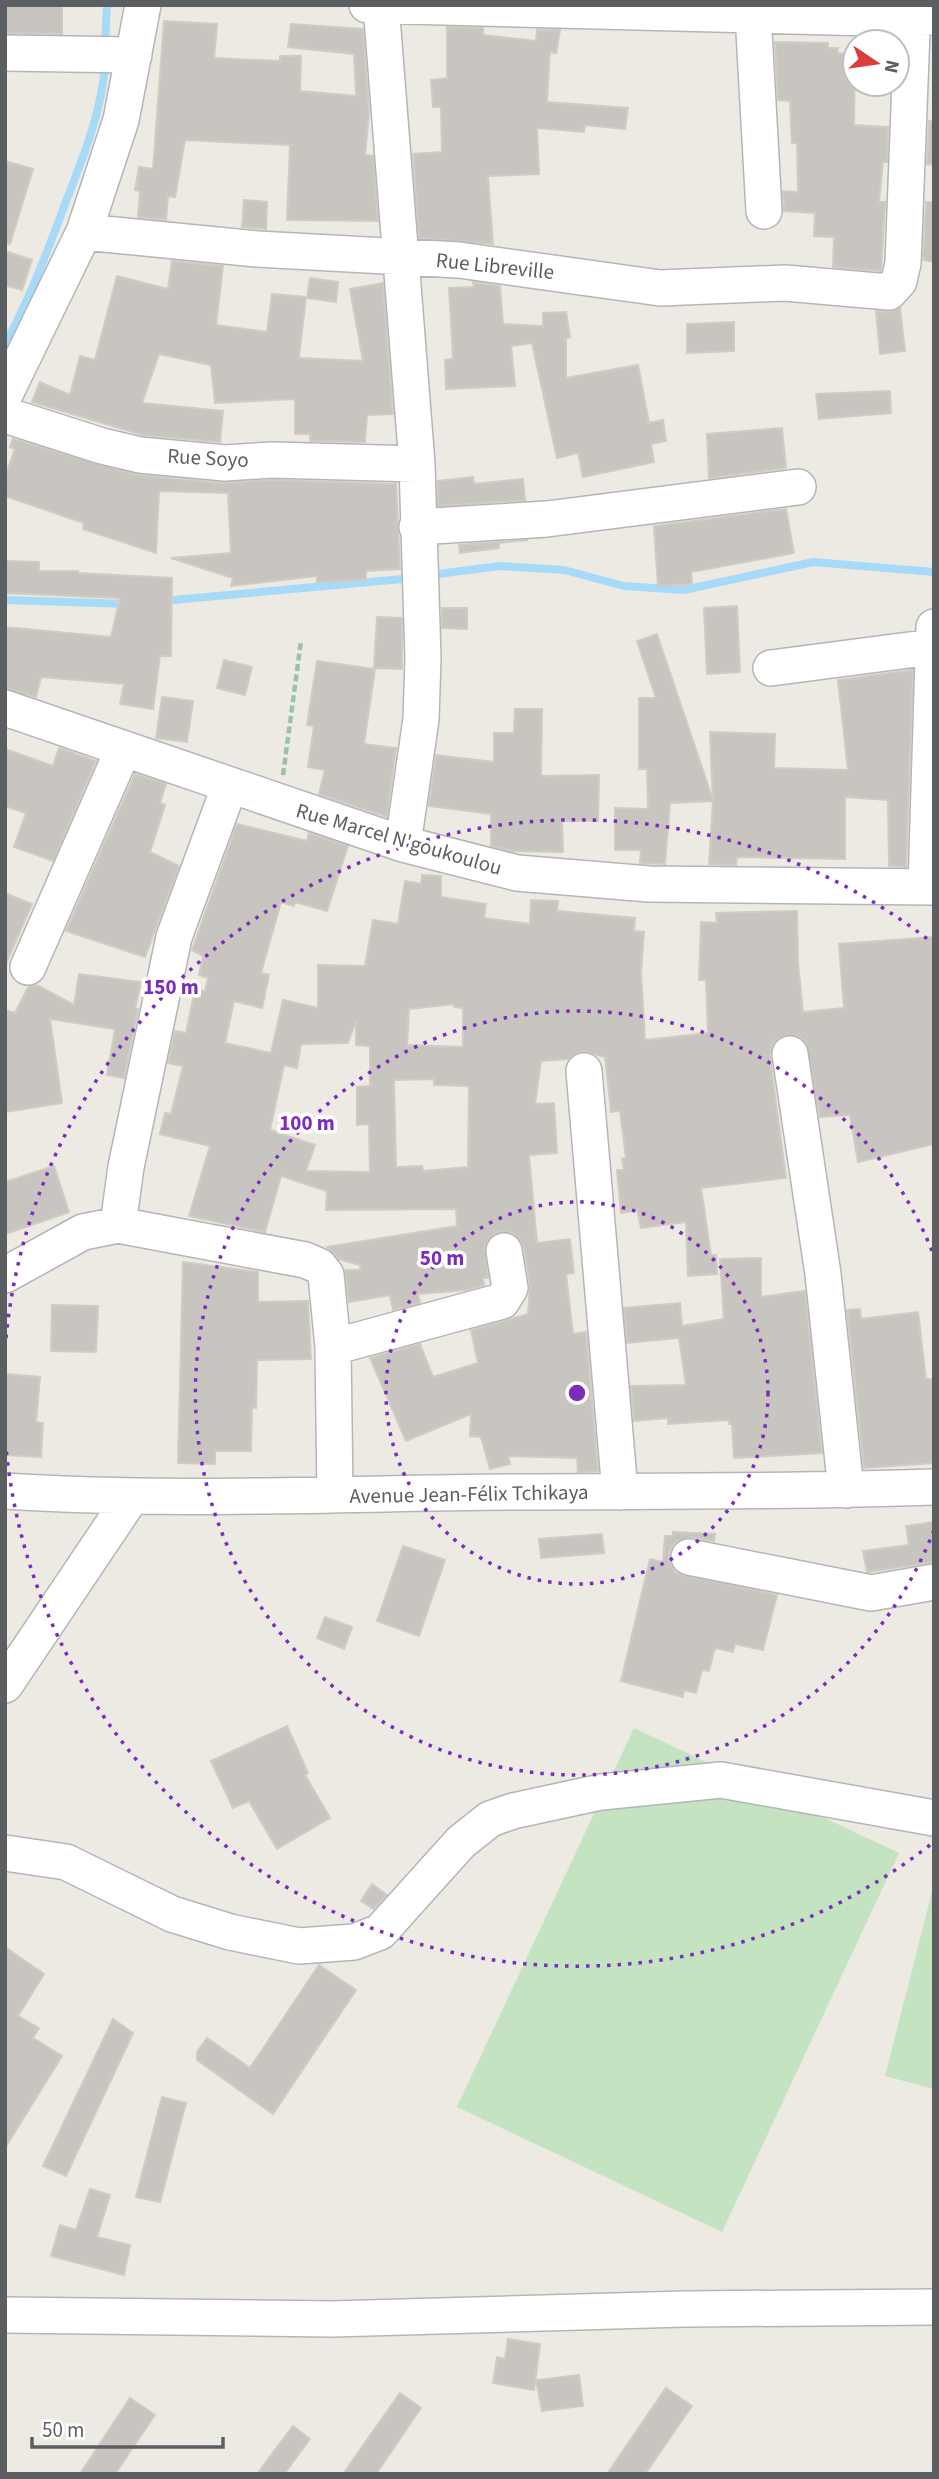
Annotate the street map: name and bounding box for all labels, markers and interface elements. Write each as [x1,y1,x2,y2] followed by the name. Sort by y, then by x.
[841,28,911,98] north arrow
[877,57,906,76] text: N
[434,245,556,287] street label: Rue Libreville
[166,441,250,475] street label: Rue Soyo
[293,795,505,883] street label: Rue Marcel N'goukoulou
[143,972,199,1002] text: 150 m
[279,1108,335,1138] text: 100 m
[420,1243,464,1273] text: 50 m
[565,1381,589,1405] centre of rings
[349,1477,589,1511] street label: Avenue Jean-Félix Tchikaya
[32,2406,222,2450] scale bar
[42,2415,84,2445] text: 50 m

